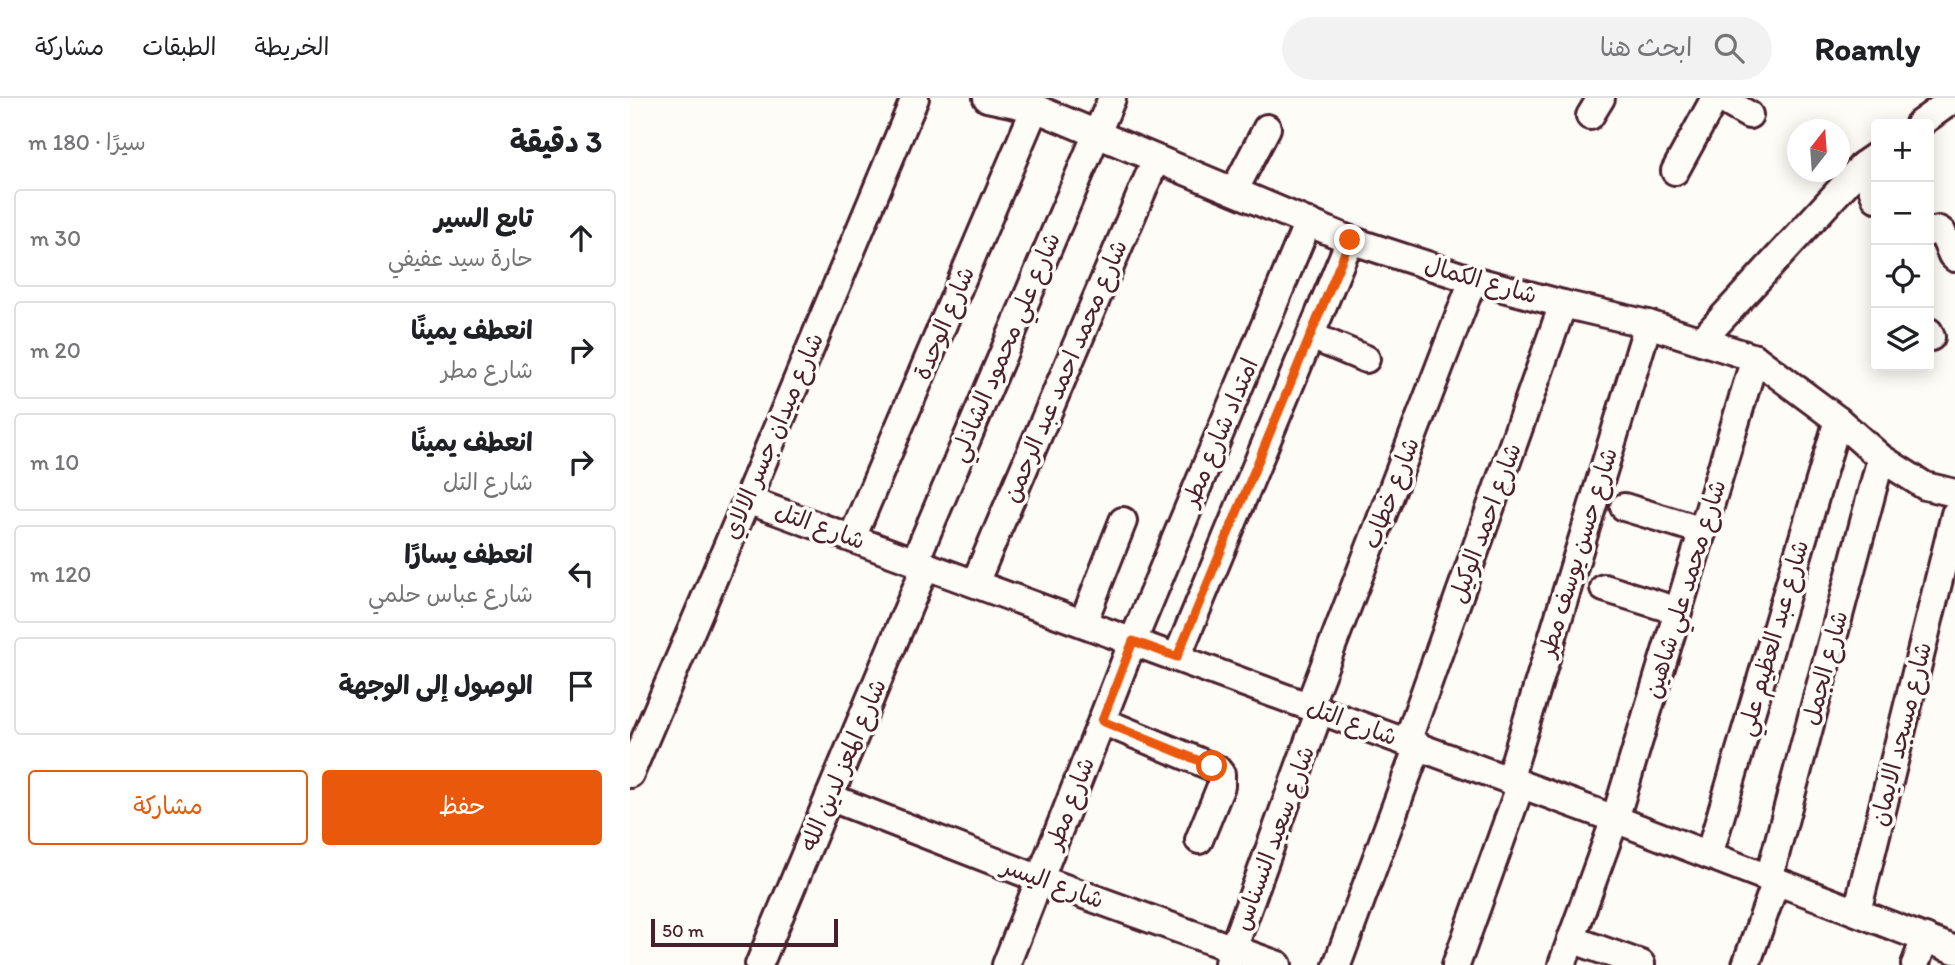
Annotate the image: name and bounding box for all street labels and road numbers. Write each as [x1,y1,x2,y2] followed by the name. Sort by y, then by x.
[943,228,1072,469] street label: شارع علي محمود الشاذلي
[996,235,1136,508] street label: شارع محمد احمد عبد الرحمن
[1421,250,1541,312] street label: شارع الكمال
[907,262,983,385] street label: شارع الوحدة
[716,328,832,545] street label: شارع ميدان جسر الالاي
[1175,353,1266,513] street label: امتداد شارع مطر
[1356,433,1428,554] street label: شارع خطاب
[1442,439,1530,608] street label: شارع احمد الوكيل
[1531,444,1626,663] street label: شارع حسن يوسف مطر
[1637,476,1738,704] street label: شارع محمد علي شاهين
[770,496,869,558] street label: شارع التل
[1731,536,1821,741] street label: شارع عبد العظيم علي
[1795,607,1857,729] street label: شارع الجمل
[1864,639,1940,830] street label: شارع مسجد الايمان
[793,674,895,857] street label: شارع المعز لدين الله
[1302,692,1401,754] street label: شارع التل
[1227,742,1323,935] street label: شارع سعيد النسناس
[1038,753,1103,856] street label: شارع مطر
[995,850,1108,917] street label: شارع اليسر

